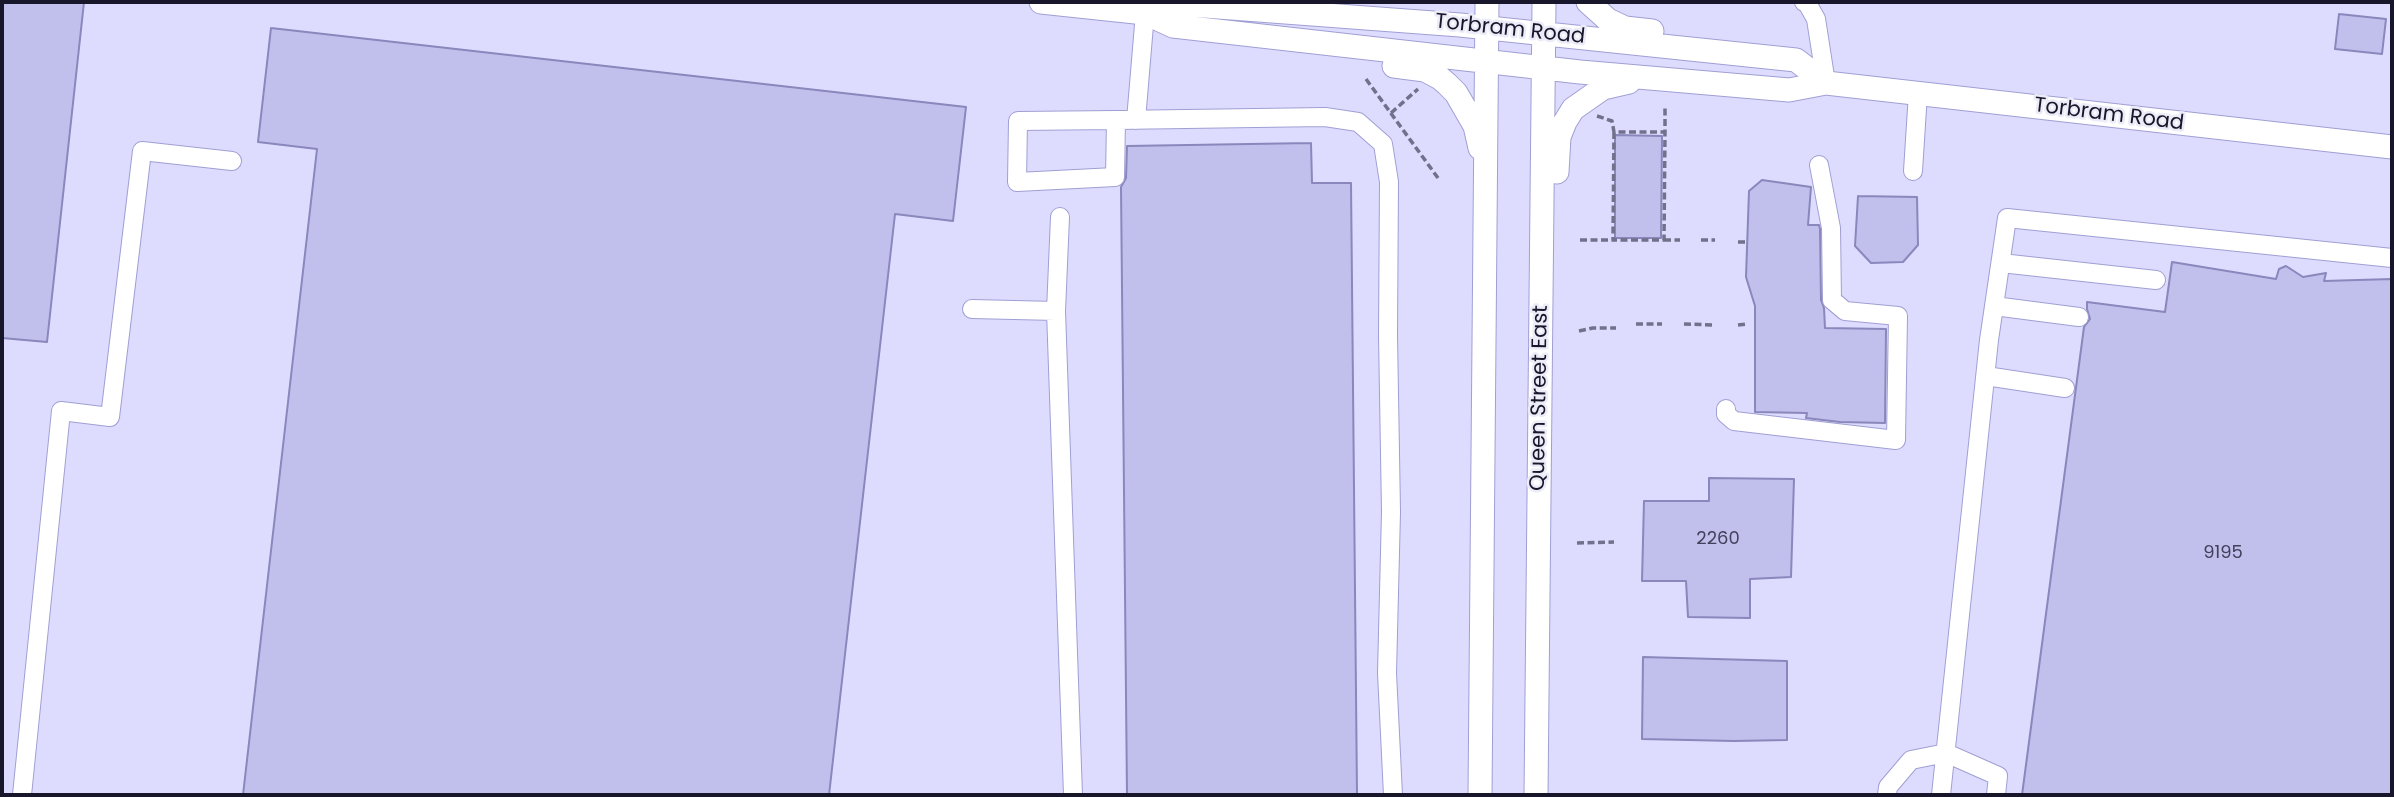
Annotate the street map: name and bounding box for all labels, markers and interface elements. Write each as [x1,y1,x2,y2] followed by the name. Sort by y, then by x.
[1434,10,1586,50] street label: Torbram Road
[2033,93,2185,137] street label: Torbram Road
[1526,305,1554,491] street label: Queen Street East
[1696,528,1740,550] house number: 2260
[2203,542,2243,564] house number: 9195

